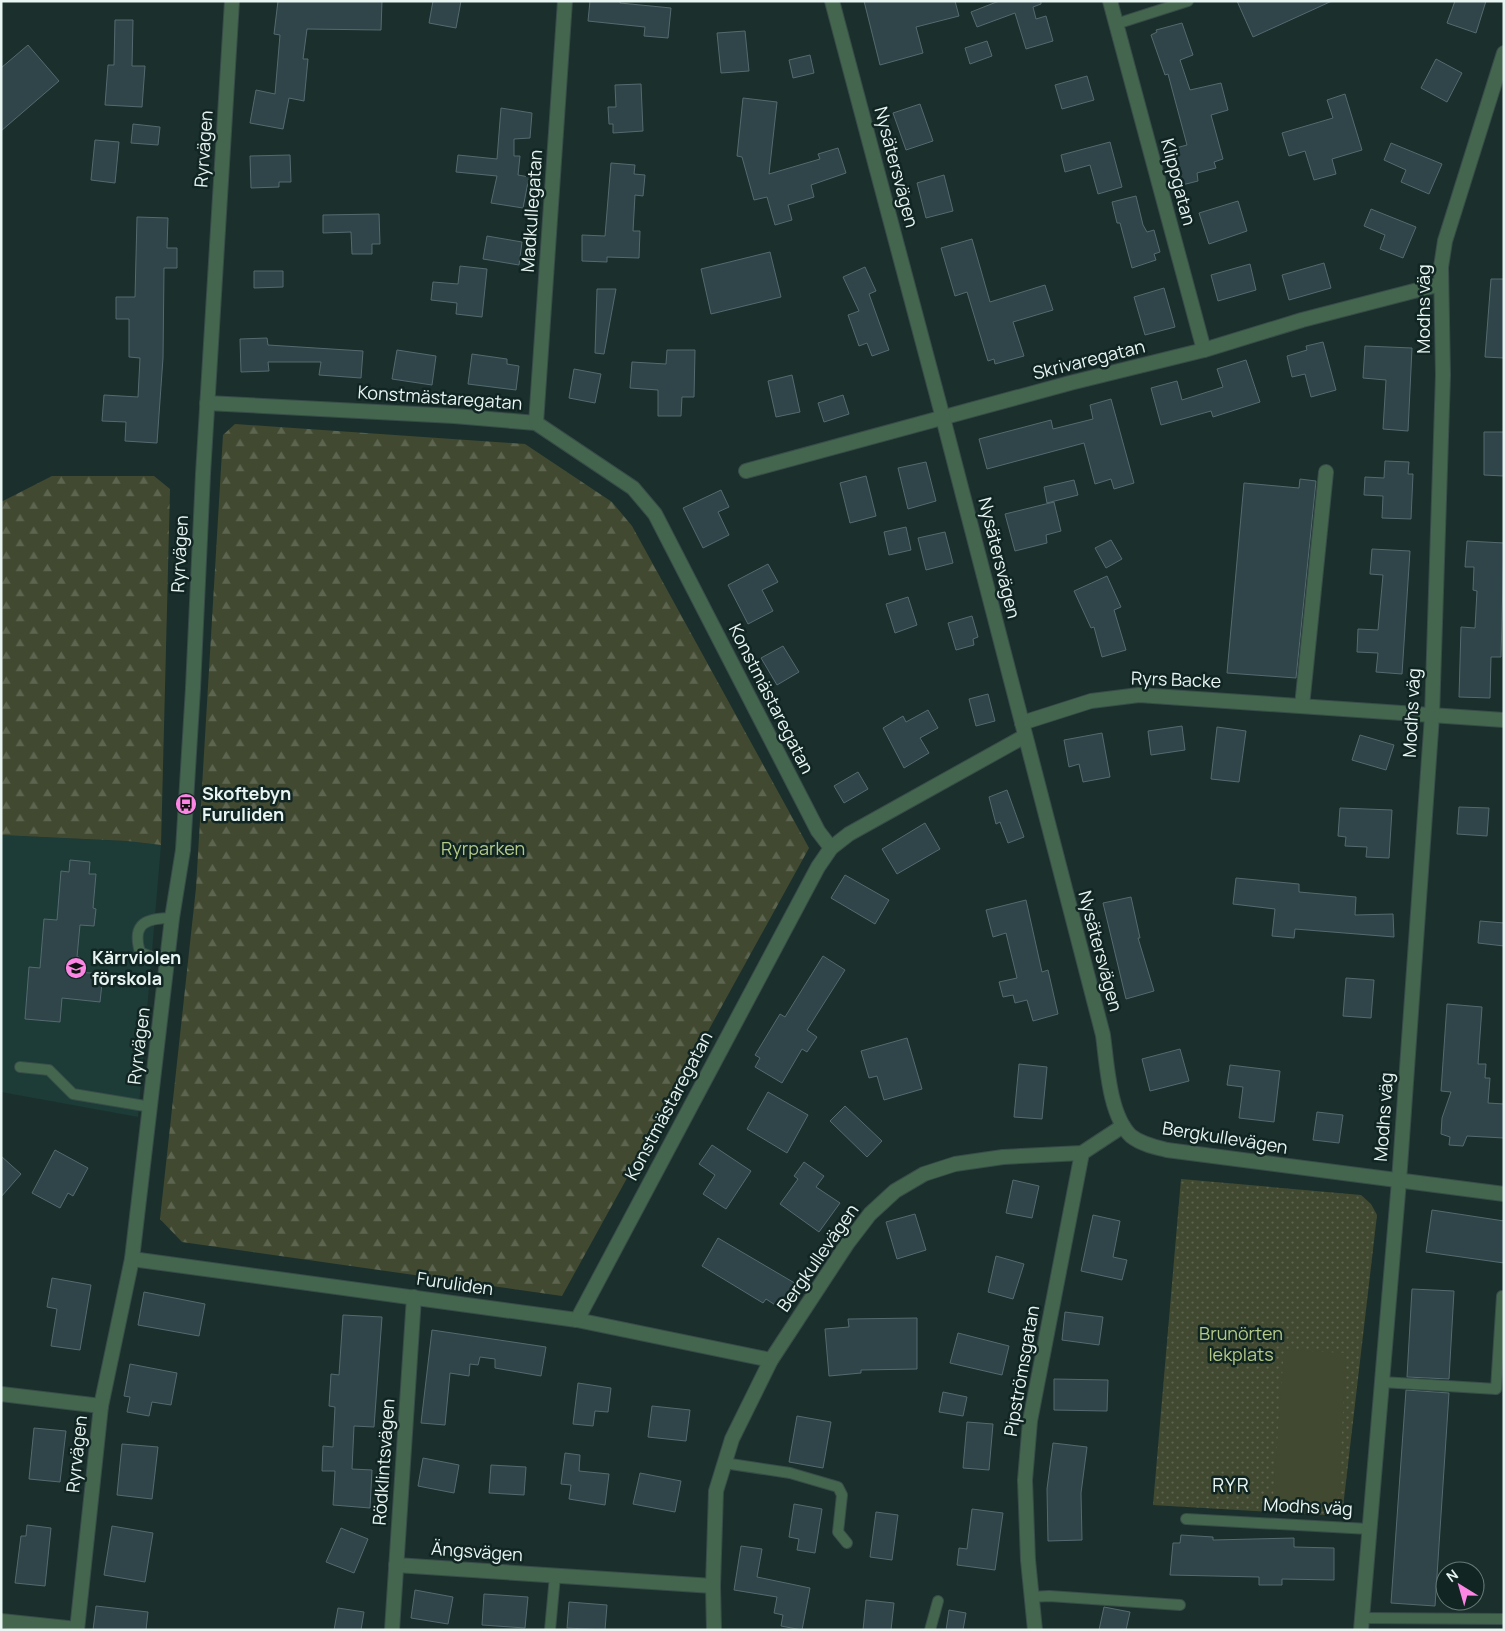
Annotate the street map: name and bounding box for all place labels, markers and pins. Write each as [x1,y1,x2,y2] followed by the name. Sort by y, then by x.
[202,781,291,826] place label: Skoftebyn Furuliden
[174,792,198,816] bus stop icon: Skoftebyn Furuliden
[92,945,181,990] place label: Kärrviolen förskola
[64,956,88,980] school or university icon: Kärrviolen förskola

